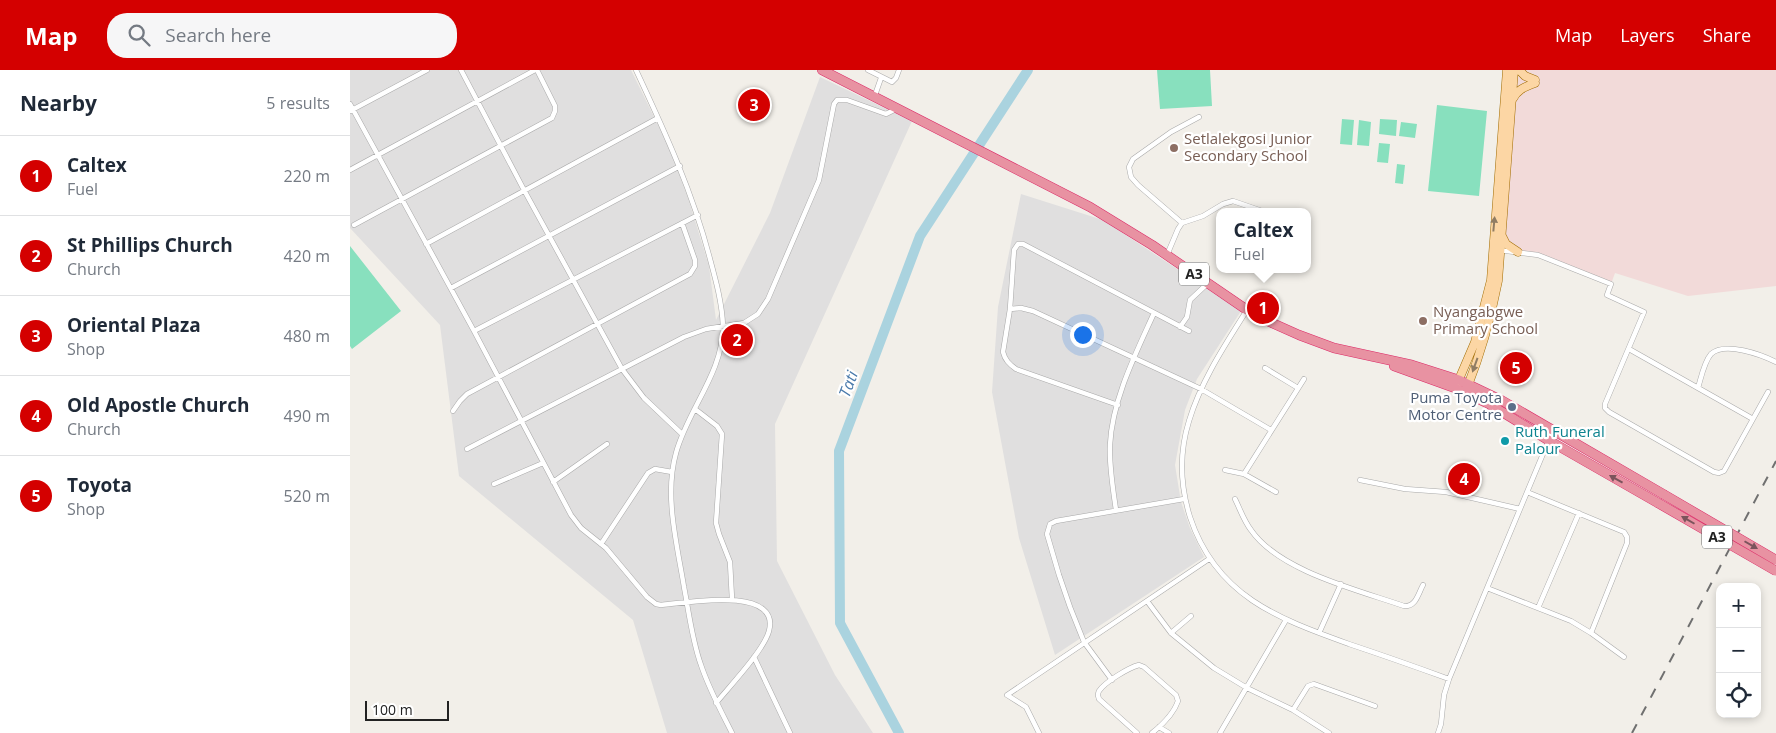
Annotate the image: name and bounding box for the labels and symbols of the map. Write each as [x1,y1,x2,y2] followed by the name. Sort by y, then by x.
[738,86,770,124] pin: 3
[1184,128,1312,165] place label: Setlalekgosi Junior Secondary School
[1168,142,1180,154] marker: Setlalekgosi Junior Secondary School
[1491,215,1499,231] one-way arrow
[1179,262,1209,285] road number: A3
[1247,289,1279,327] pin: 1
[1433,301,1538,338] place label: Nyangabgwe Primary School
[1417,315,1429,327] marker: Nyangabgwe Primary School
[721,321,753,359] pin: 2
[1070,322,1096,348] your location
[1500,349,1532,387] pin: 5
[1471,358,1479,373] one-way arrow
[833,367,863,400] water label: Tati
[1408,387,1502,424] place label: Puma Toyota Motor Centre
[1506,401,1518,413] marker: Puma Toyota Motor Centre
[1515,421,1605,458] place label: Ruth Funeral Palour
[1499,435,1511,447] marker: Ruth Funeral Palour
[1448,460,1480,498] pin: 4
[1609,474,1622,483] one-way arrow
[1681,516,1696,524] one-way arrow
[1702,526,1732,548] road number: A3
[1744,540,1757,549] one-way arrow
[365,698,449,721] scale bar

